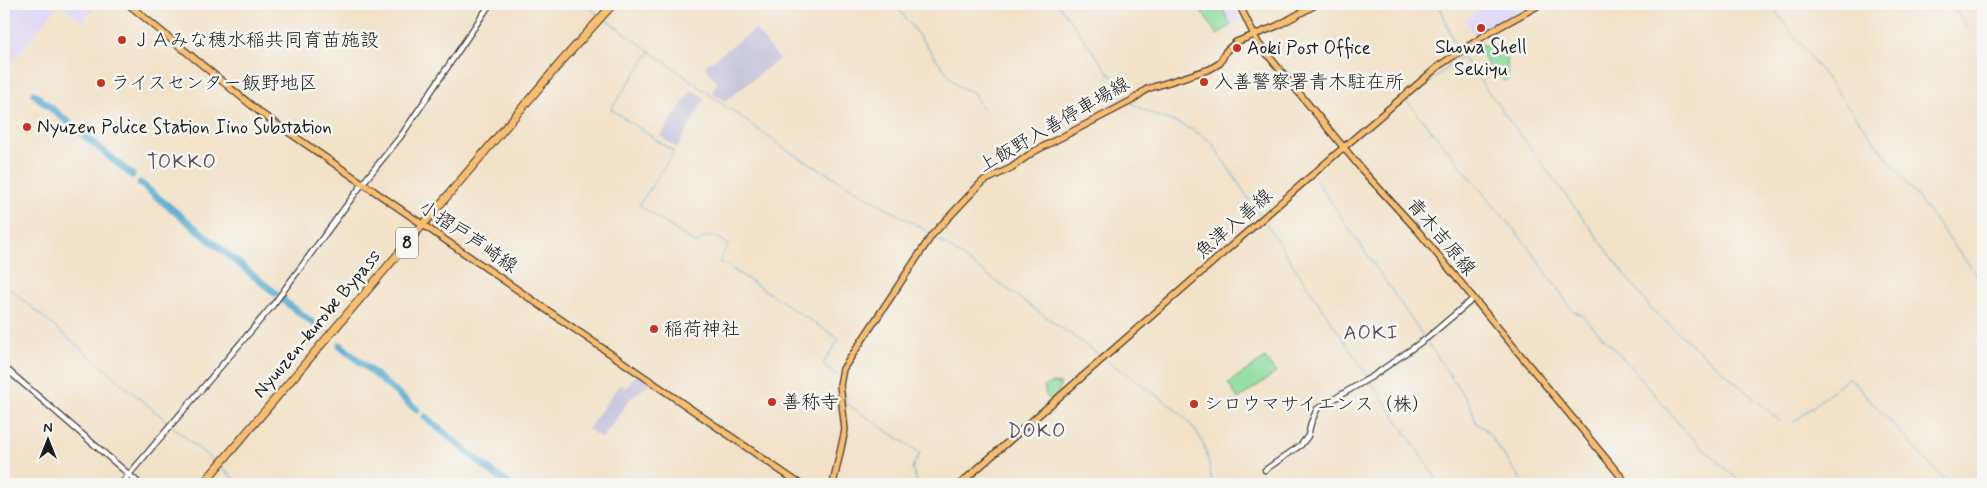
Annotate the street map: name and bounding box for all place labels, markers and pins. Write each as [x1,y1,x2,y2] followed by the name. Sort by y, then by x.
[1475,22,1487,34] marker: Showa Shell Sekiyu
[132,28,379,53] place label: ＪＡみな穂水稲共同育苗施設
[116,34,128,46] marker: ＪＡみな穂水稲共同育苗施設
[1435,35,1527,82] place label: Showa Shell Sekiyu
[1247,36,1371,61] place label: Aoki Post Office
[1231,42,1243,54] marker: Aoki Post Office
[1214,70,1404,95] place label: 入善警察署青木駐在所
[111,71,318,96] place label: ライスセンター飯野地区
[1198,76,1210,88] marker: 入善警察署青木駐在所
[95,77,107,89] marker: ライスセンター飯野地区
[37,115,332,140] place label: Nyuzen Police Station Iino Substation
[21,121,33,133] marker: Nyuzen Police Station Iino Substation
[664,317,740,342] place label: 稲荷神社
[648,323,660,335] marker: 稲荷神社
[782,390,839,415] place label: 善称寺
[1204,392,1431,417] place label: シロウマサイエンス（株）
[766,396,778,408] marker: 善称寺
[1188,398,1200,410] marker: シロウマサイエンス（株）

